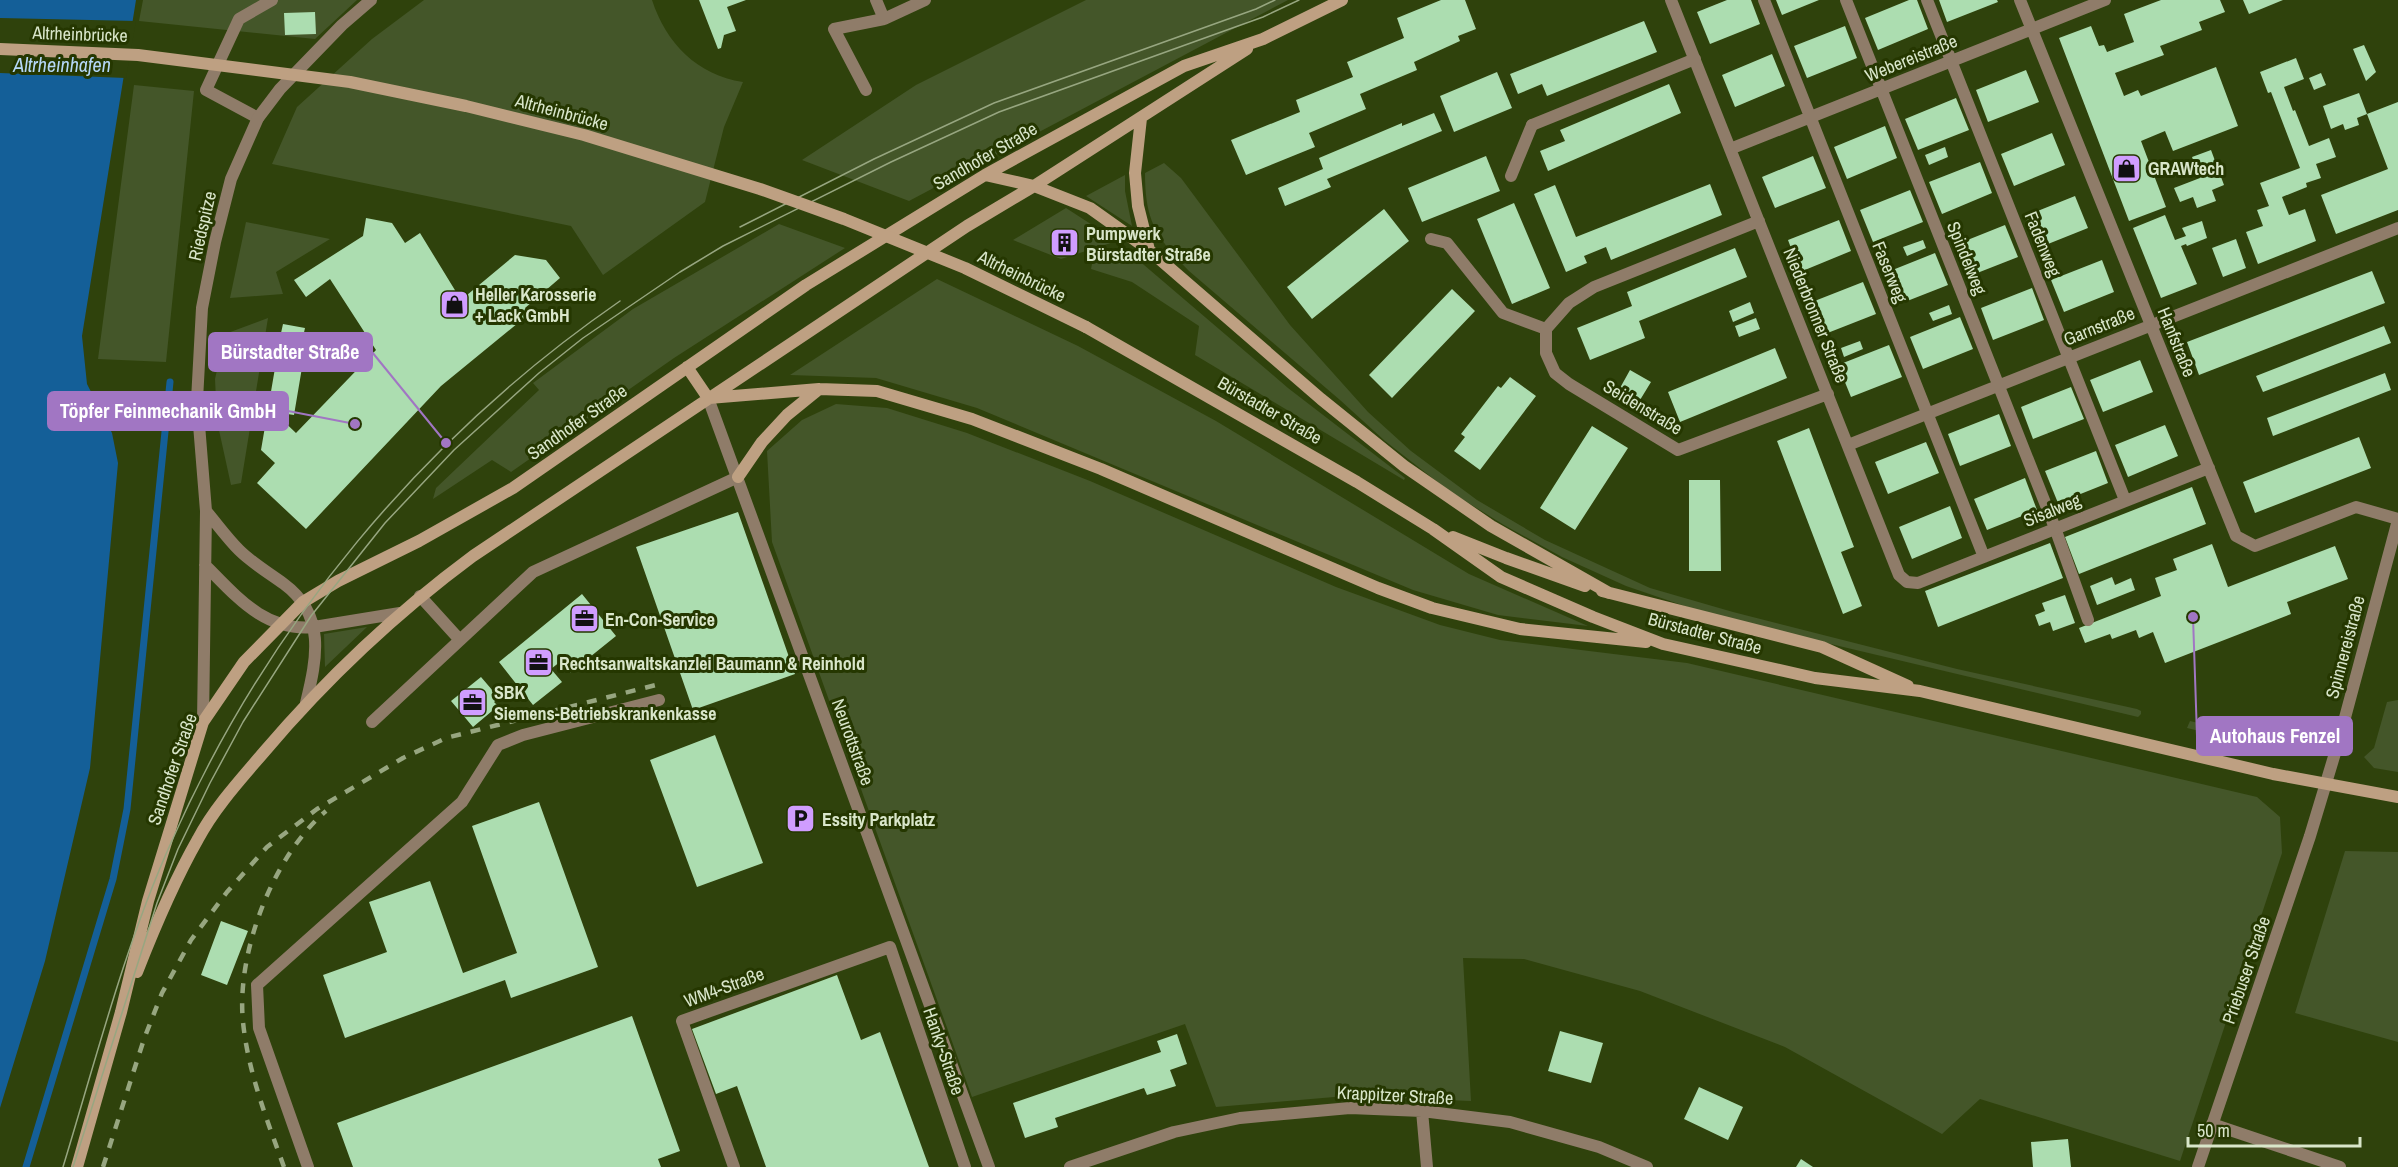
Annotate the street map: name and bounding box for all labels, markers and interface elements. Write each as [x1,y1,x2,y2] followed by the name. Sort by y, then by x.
[31,20,128,48] street label: Altrheinbrücke
[1861,28,1961,88] street label: Webereistraße
[12,51,111,78] water label: Altrheinhafen
[512,87,611,136] street label: Altrheinbrücke
[928,116,1042,196] street label: Sandhofer Straße
[2111,152,2143,184] shop icon: GRAWtech
[2148,156,2224,181] place label: GRAWtech
[182,189,222,263] street label: Riedspitze
[2019,208,2068,281] street label: Fadenweg
[1941,218,1993,299] street label: Spindelweg
[1086,221,1211,267] place label: Pumpwerk Bürstadter Straße
[1049,227,1081,259] building icon: Pumpwerk Bürstadter Straße
[1866,238,1914,307] street label: Faserweg
[973,243,1070,308] street label: Altrheinbrücke
[1778,244,1854,386] street label: Niederbronner Straße
[475,282,596,328] place label: Heller Karosserie + Lack GmbH
[438,288,470,320] shop icon: Heller Karosserie + Lack GmbH
[2060,300,2138,352] street label: Garnstraße
[2152,303,2202,381] street label: Hanfstraße
[209,333,372,371] callout: Bürstadter Straße
[221,338,359,365] text: Bürstadter Straße
[1213,370,1327,450] street label: Bürstadter Straße
[1599,373,1687,441] street label: Seidenstraße
[522,378,632,466] street label: Sandhofer Straße
[48,392,288,430] callout: Töpfer Feinmechanik GmbH
[60,397,276,424] text: Töpfer Feinmechanik GmbH
[2020,487,2085,533] street label: Sisalweg
[2319,593,2371,701] street label: Spinnereistraße
[568,603,600,635] office icon: En-Con-Service
[1645,606,1765,660] street label: Bürstadter Straße
[605,607,715,632] place label: En-Con-Service
[522,647,554,679] office icon: Rechtsanwaltskanzlei Baumann & Reinhold
[559,651,865,676] place label: Rechtsanwaltskanzlei Baumann & Reinhold
[494,680,716,726] place label: SBK Siemens-Betriebskrankenkasse
[457,686,489,718] office icon: SBK Siemens-Betriebskrankenkasse
[826,695,880,789] street label: Neurottstraße
[141,710,203,828] street label: Sandhofer Straße
[2197,717,2352,755] callout: Autohaus Fenzel
[2210,722,2340,749] text: Autohaus Fenzel
[785,803,817,835] parking icon: Essity Parkplatz
[822,807,936,832] place label: Essity Parkplatz
[2216,913,2276,1027] street label: Priebuser Straße
[680,961,768,1013] street label: WM4-Straße
[917,1004,971,1098] street label: Hanky-Straße
[1336,1079,1454,1111] street label: Krappitzer Straße
[2188,1110,2360,1148] scale bar
[2197,1118,2230,1143] text: 50 m

